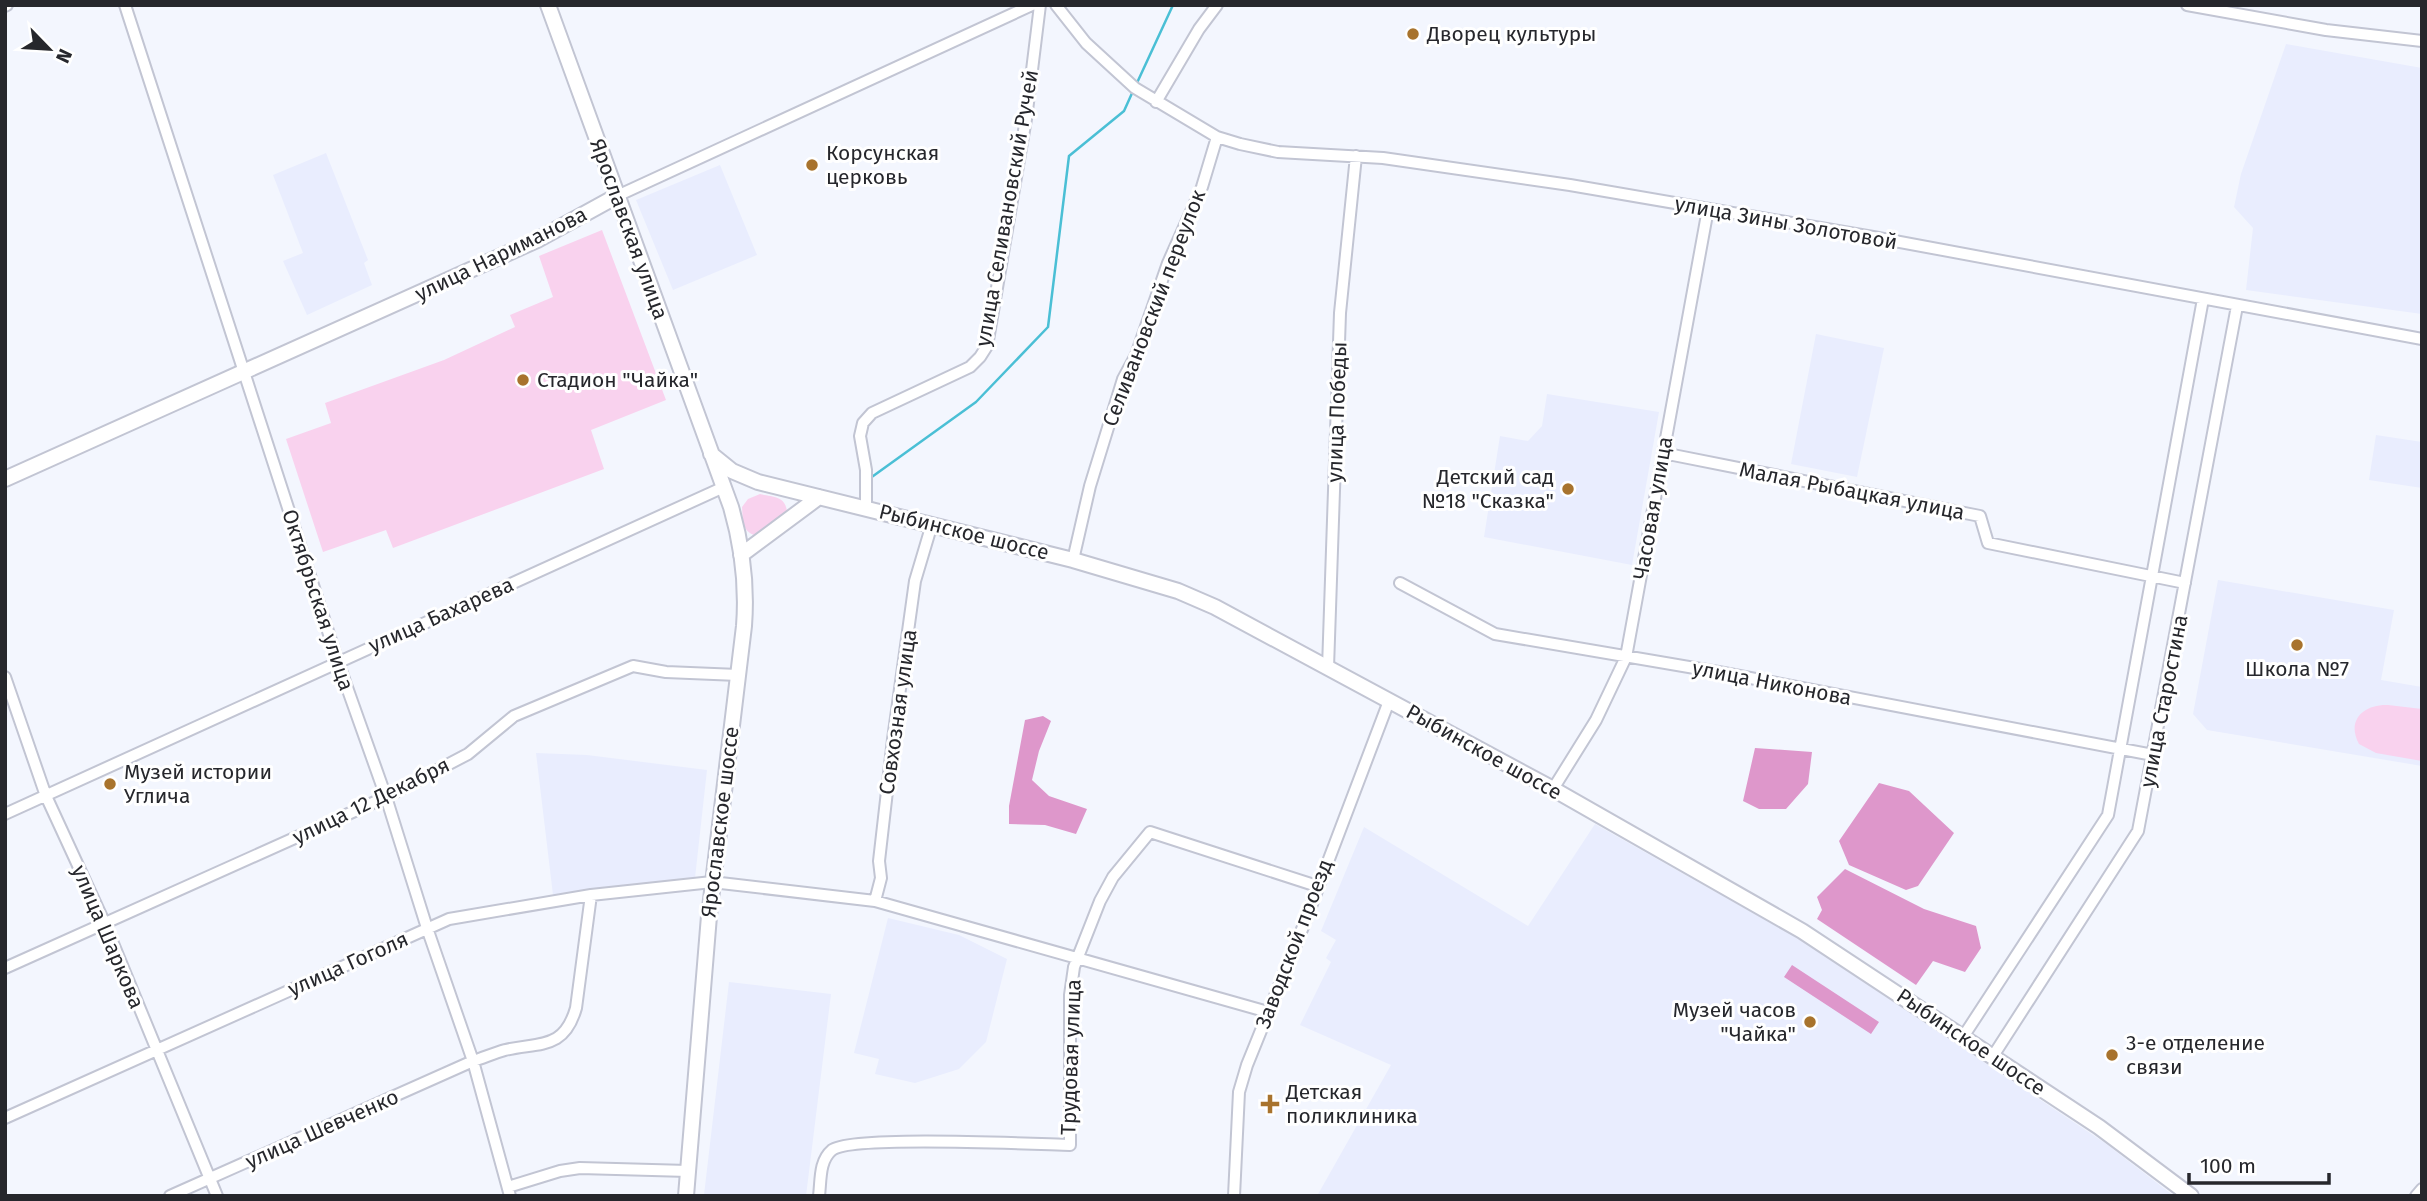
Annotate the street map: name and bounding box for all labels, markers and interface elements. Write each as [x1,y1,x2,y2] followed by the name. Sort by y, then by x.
[14,14,84,84] north arrow
[1426,21,1597,47] place label: Дворец культуры
[1405,26,1421,42] marker: Дворец культуры
[51,45,77,67] text: N
[970,68,1044,348] street label: улица Селивановский Ручей
[584,135,674,323] street label: Ярославская улица
[826,140,939,190] place label: Корсунская церковь
[804,157,820,173] marker: Корсунская церковь
[1097,186,1211,430] street label: Селивановский переулок
[1673,191,1899,255] street label: улица Зины Золотовой
[411,201,591,307] street label: улица Нариманова
[1322,341,1352,483] street label: улица Победы
[537,367,698,393] place label: Стадион "Чайка"
[515,372,531,388] marker: Стадион "Чайка"
[1628,434,1678,582] street label: Часовая улица
[1737,456,1967,526] street label: Малая Рыбацкая улица
[1422,464,1554,514] place label: Детский сад №18 "Сказка"
[1560,481,1576,497] marker: Детский сад №18 "Сказка"
[876,498,1052,566] street label: Рыбинское шоссе
[276,506,360,694] street label: Октябрьская улица
[364,571,518,659] street label: улица Бахарева
[2134,612,2194,790] street label: улица Старостина
[874,628,922,796] street label: Совхозная улица
[2289,637,2305,653] marker: Школа №7
[1690,655,1854,711] street label: улица Никонова
[2245,656,2349,682] place label: Школа №7
[1402,698,1566,806] street label: Рыбинское шоссе
[695,725,745,919] street label: Ярославское шоссе
[288,752,454,850] street label: улица 12 Декабря
[124,759,272,809] place label: Музей истории Углича
[102,776,118,792] marker: Музей истории Углича
[1250,856,1338,1032] street label: Заводской проезд
[66,861,150,1013] street label: улица Шаркова
[284,926,412,1002] street label: улица Гоголя
[1055,979,1087,1135] street label: Трудовая улица
[1892,983,2050,1101] street label: Рыбинское шоссе
[1673,997,1796,1047] place label: Музей часов "Чайка"
[1802,1014,1818,1030] marker: Музей часов "Чайка"
[2126,1030,2265,1080] place label: 3-е отделение связи
[2104,1047,2120,1063] marker: 3-е отделение связи
[1285,1079,1418,1129] place label: Детская поликлиника
[241,1084,403,1174] street label: улица Шевченко
[1260,1094,1280,1114] marker: Детская поликлиника
[2189,1142,2329,1186] scale bar
[2200,1153,2256,1179] text: 100 m

